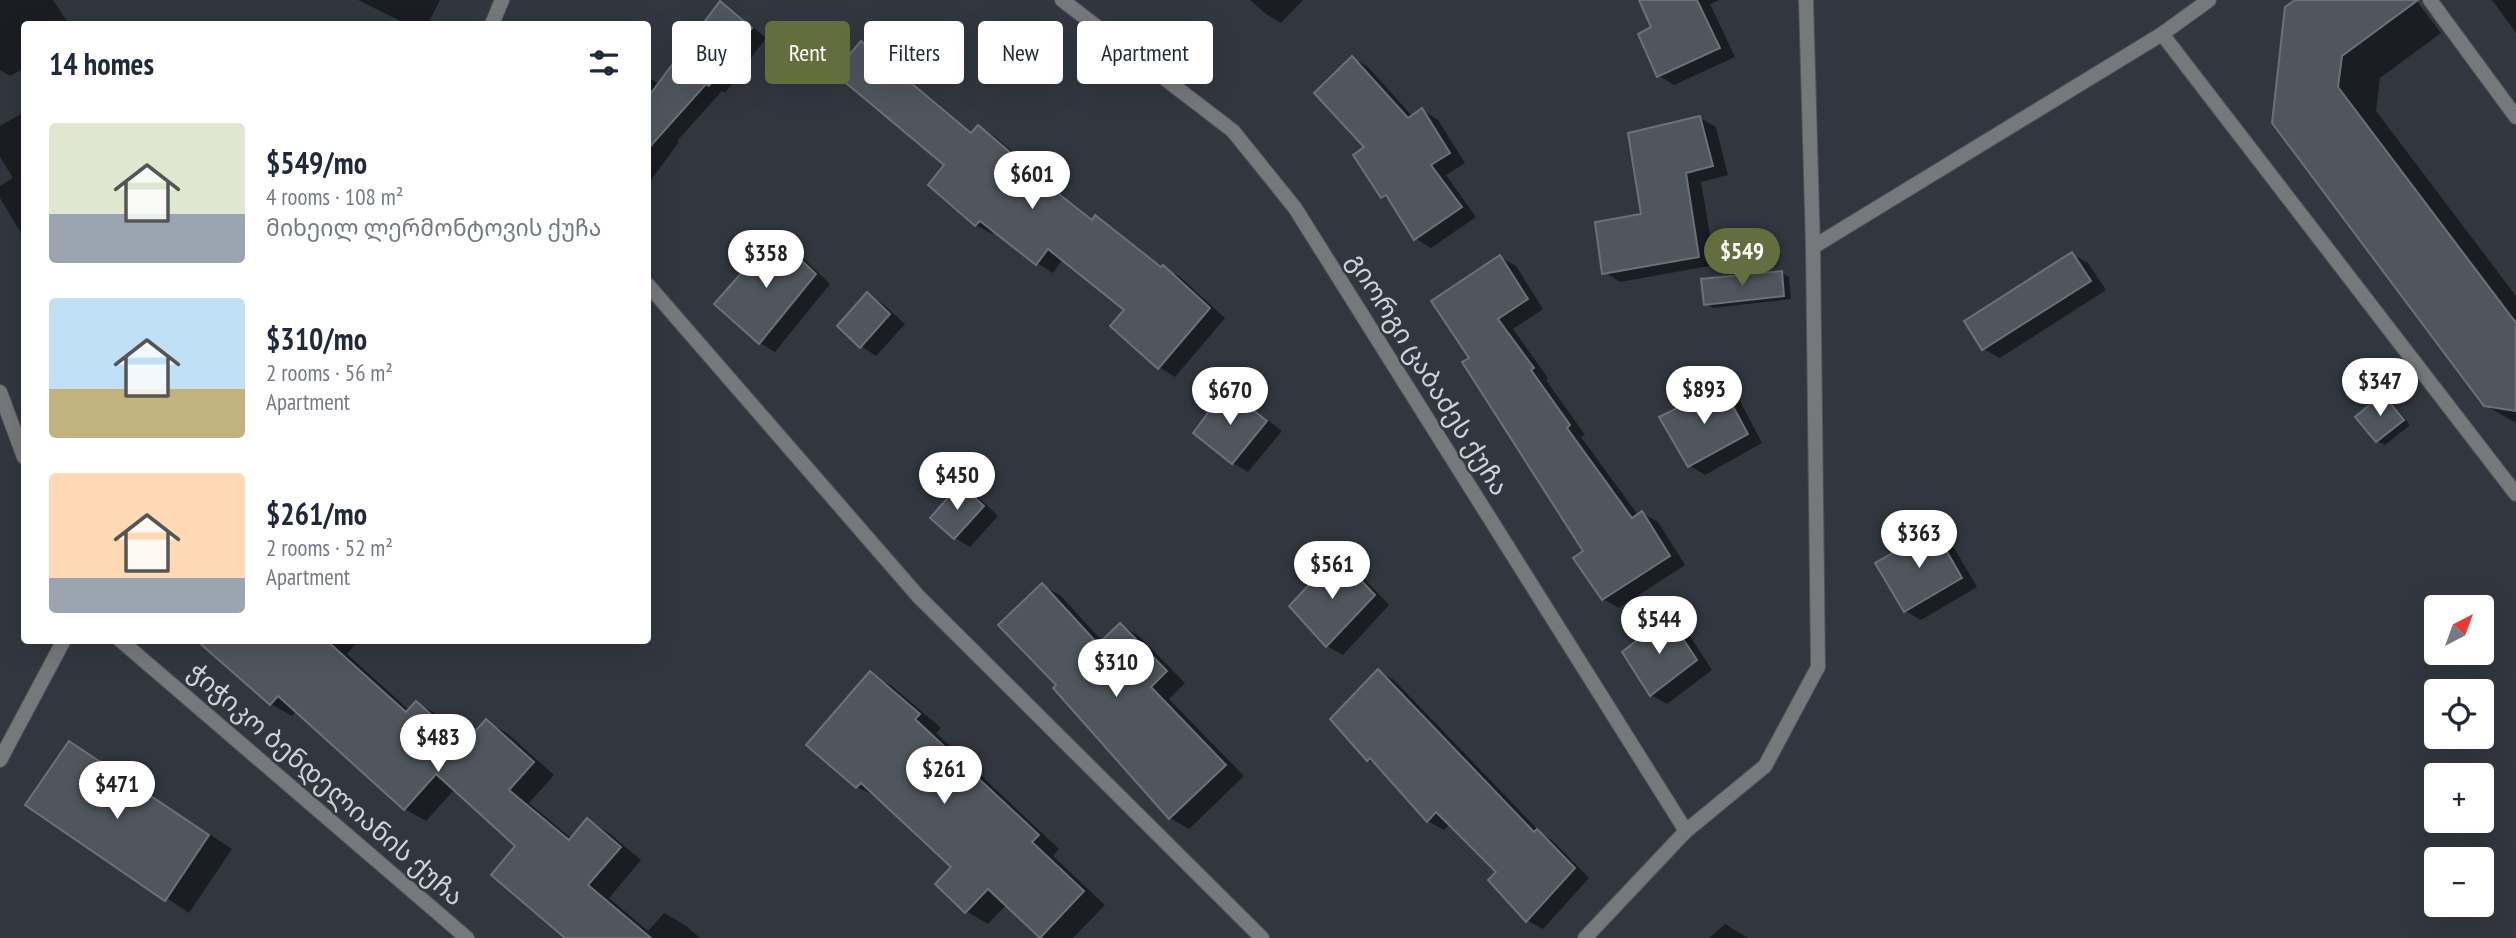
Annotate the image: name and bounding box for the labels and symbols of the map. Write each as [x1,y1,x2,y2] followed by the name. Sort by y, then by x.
[991,152,1073,211] pin: $601
[1701,229,1783,288] pin: $549
[725,230,807,290] pin: $358
[1340,246,1517,501] street label: გიორგი ცაბაძეს ქუჩა
[2339,358,2421,418] pin: $347
[1663,366,1745,426] pin: $893
[1189,368,1271,427] pin: $670
[916,452,998,512] pin: $450
[1878,510,1960,570] pin: $363
[1291,542,1373,601] pin: $561
[2424,595,2494,665] north arrow
[1618,596,1700,656] pin: $544
[1075,640,1157,699] pin: $310
[182,655,471,912] street label: ჭიჭიკო ბენდელიანის ქუჩა
[397,714,479,774] pin: $483
[903,746,985,806] pin: $261
[76,762,158,821] pin: $471

